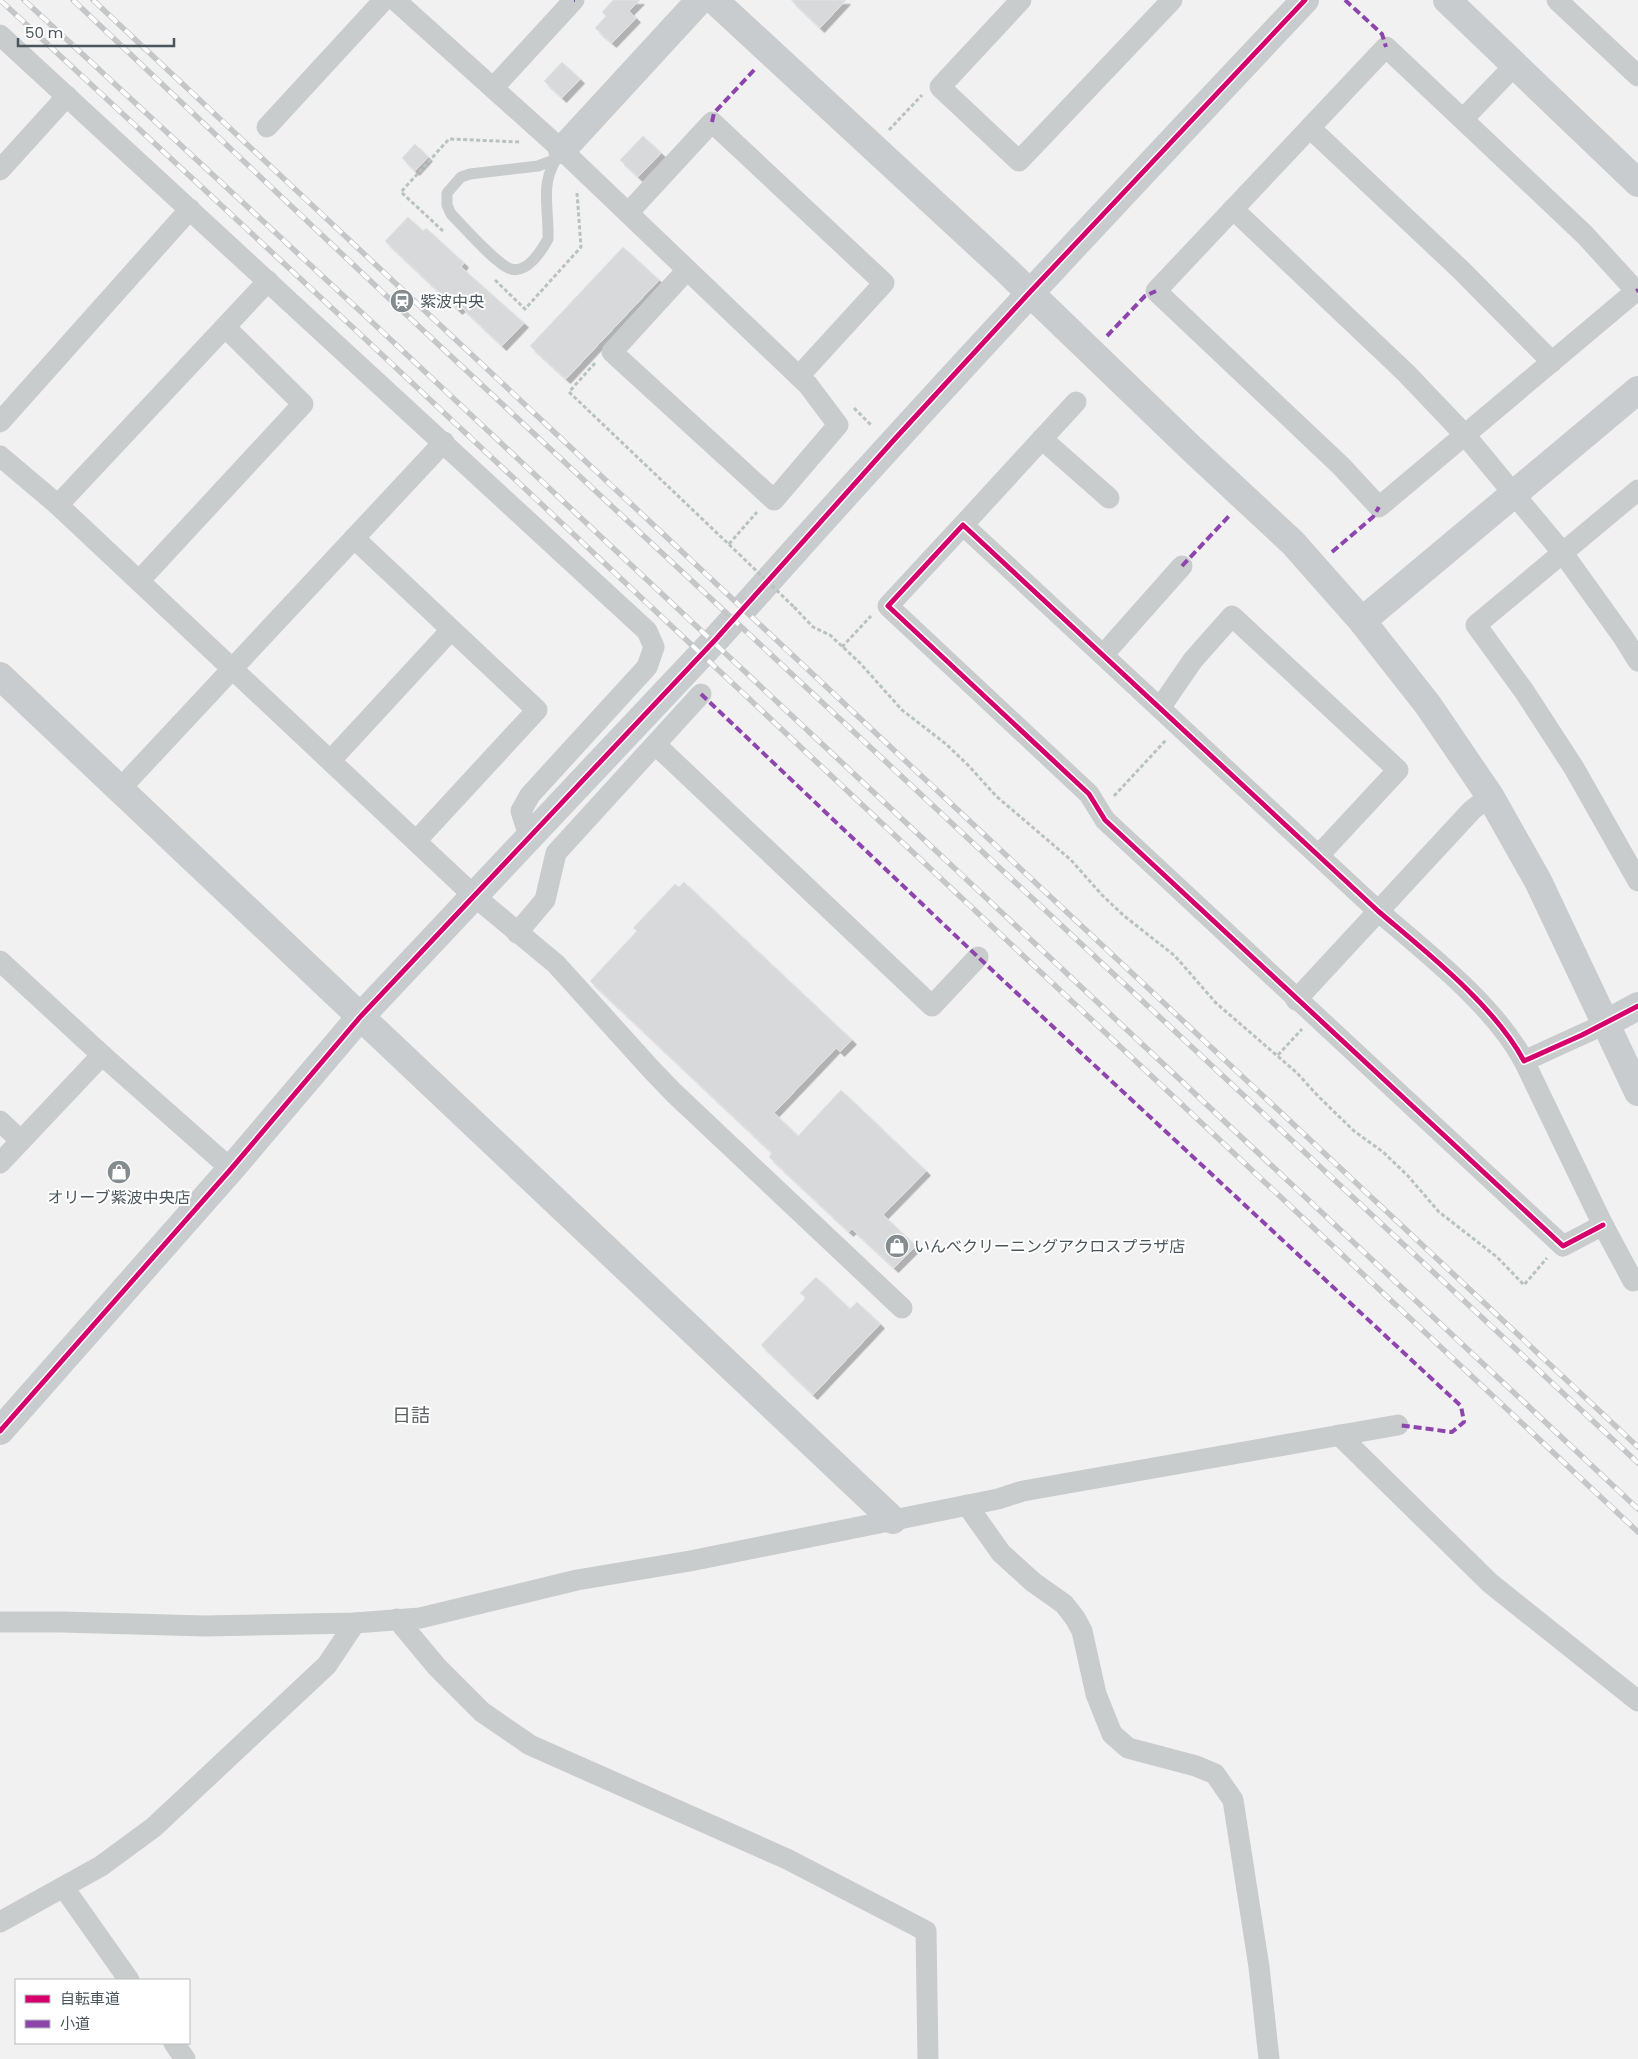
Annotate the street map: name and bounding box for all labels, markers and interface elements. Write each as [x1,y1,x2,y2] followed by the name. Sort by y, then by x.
[18,15,174,47] scale bar
[25,22,63,43] text: 50 m
[389,288,415,314] station icon: 紫波中央
[420,290,484,313] place label: 紫波中央
[106,1159,132,1185] shop icon: オリーブ紫波中央店
[47,1186,191,1209] place label: オリーブ紫波中央店
[884,1233,910,1259] shop icon: いんべクリーニングアクロスプラザ店
[914,1235,1185,1258] place label: いんべクリーニングアクロスプラザ店
[392,1402,430,1429] district label: 日詰
[15,1979,190,2044] legend
[60,1988,120,2009] text: 自転車道
[60,2013,90,2034] text: 小道

